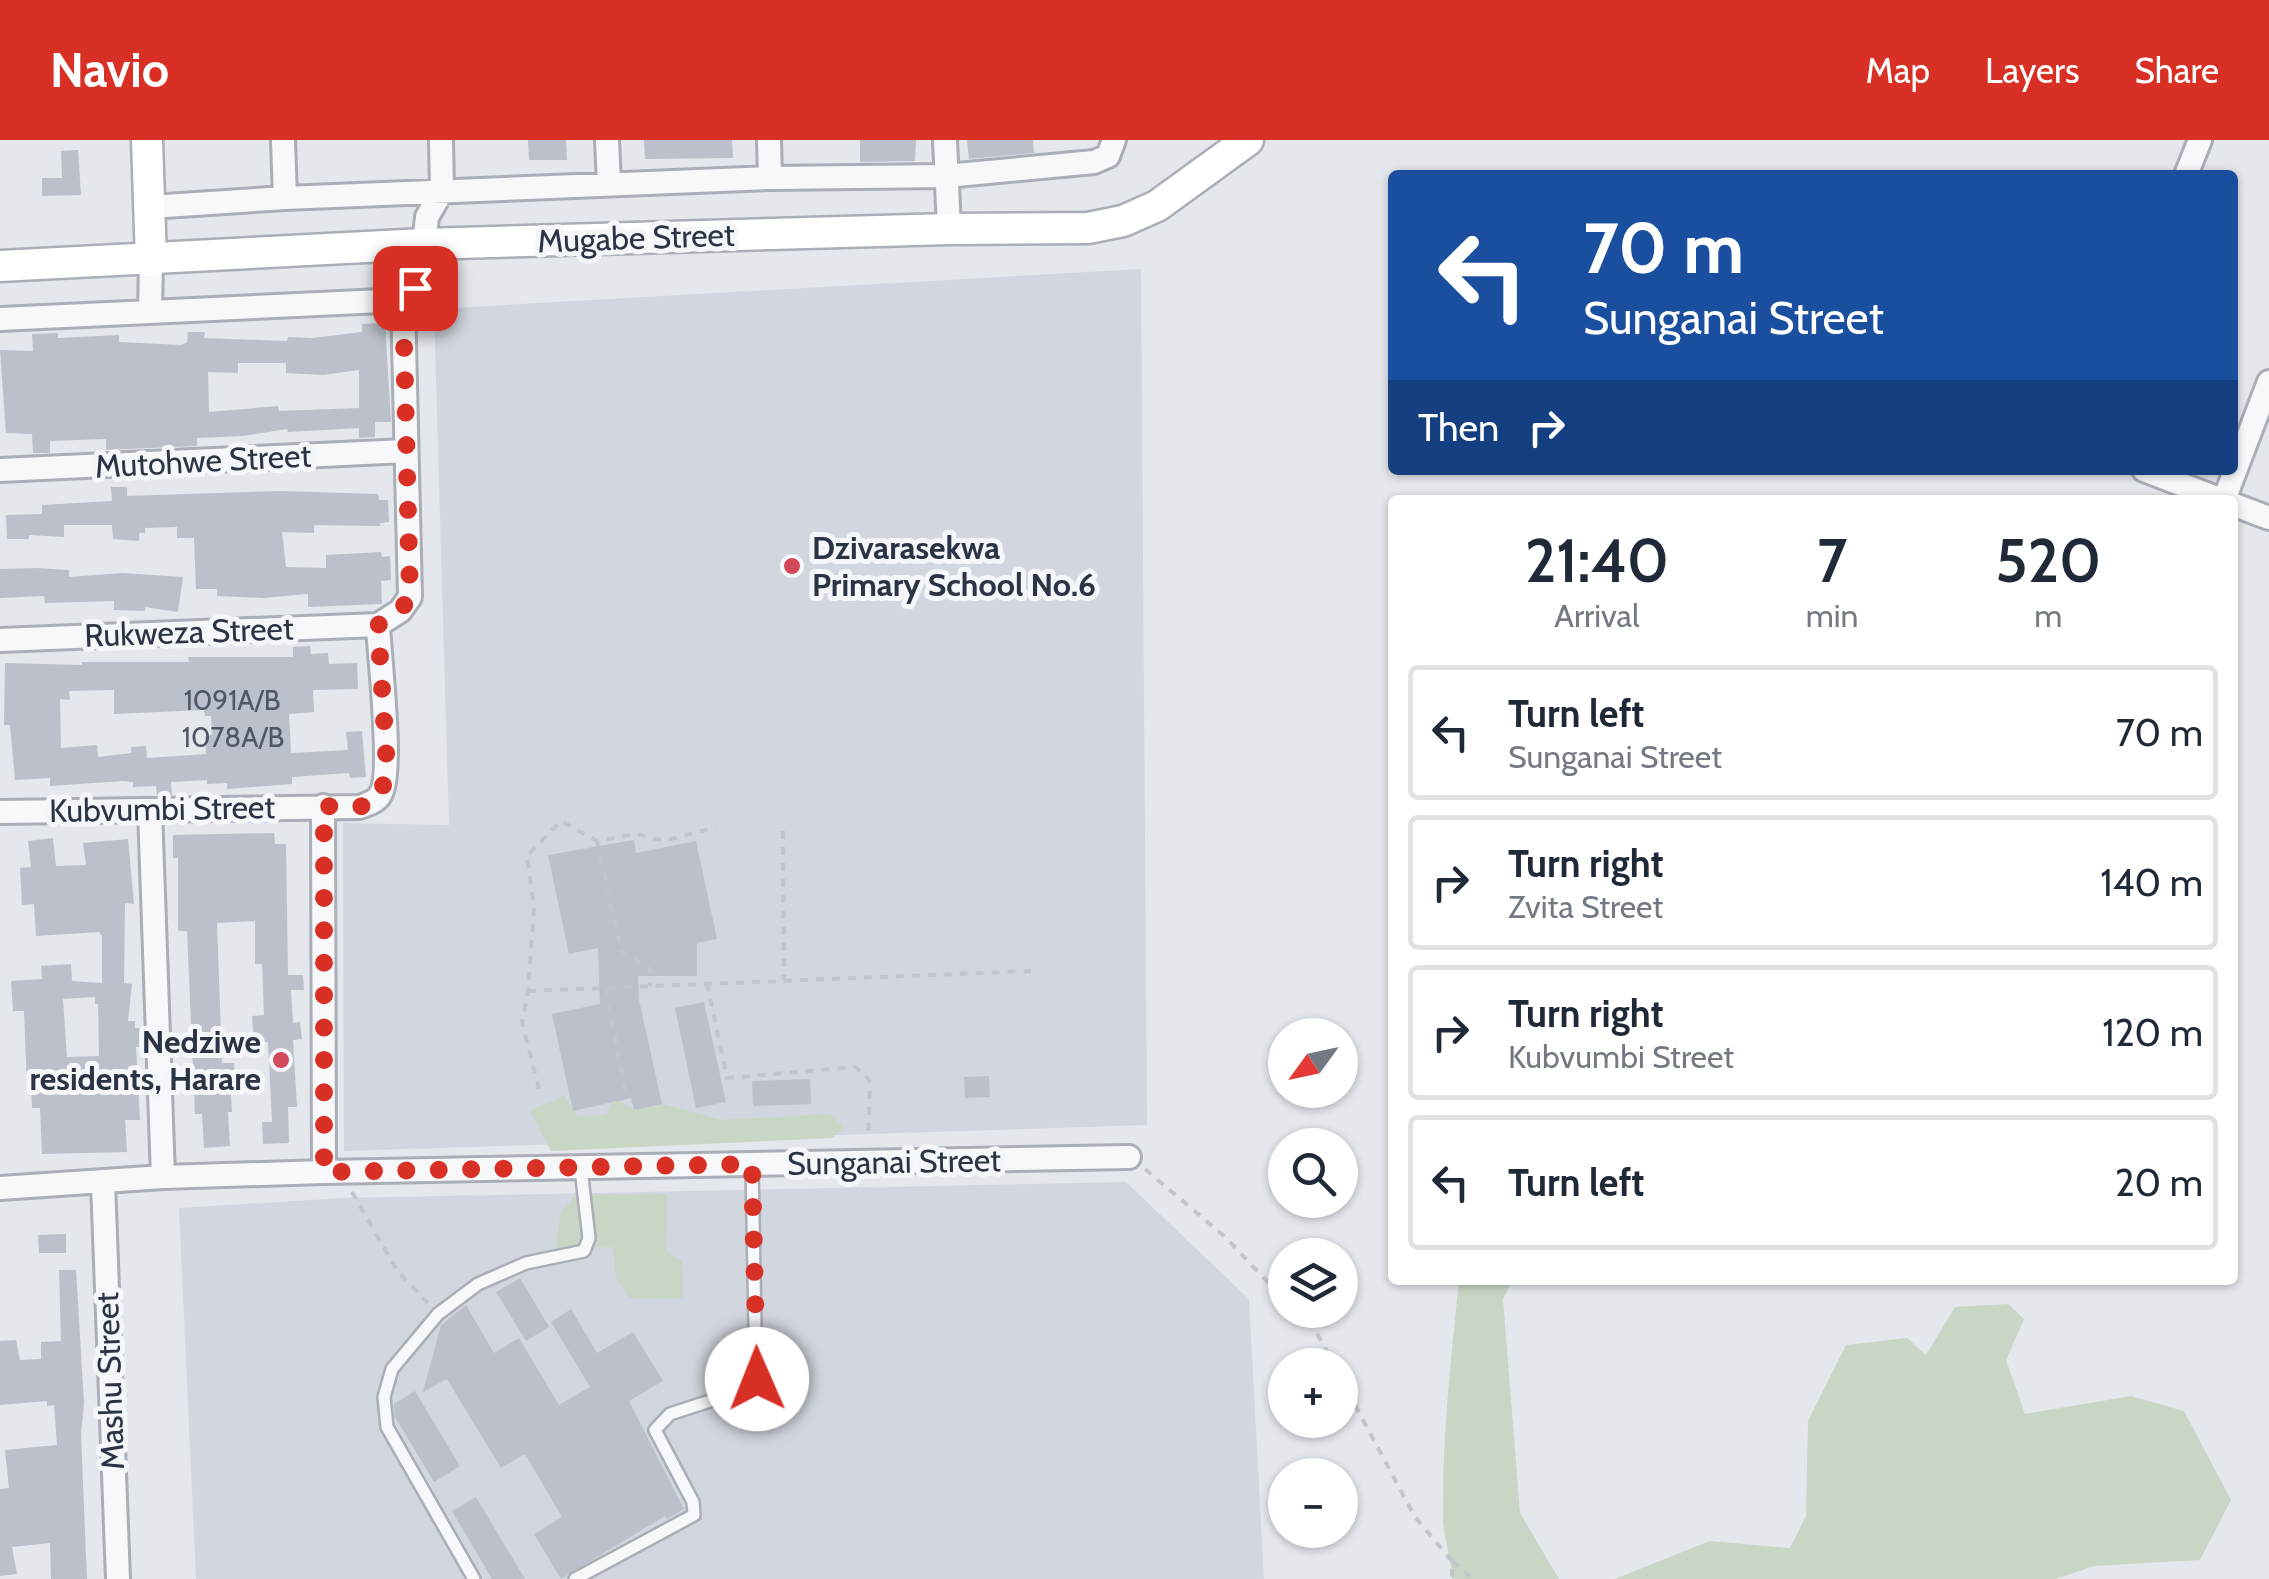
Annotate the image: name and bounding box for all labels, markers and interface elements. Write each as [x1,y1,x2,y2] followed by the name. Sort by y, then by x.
[50,41,169,99] text: Navio
[1866,49,1930,92] text: Map
[1985,49,2079,92] text: Layers
[2134,49,2219,92] text: Share
[1583,205,1744,291] text: 70 m
[1418,210,1548,340] icon: left
[537,215,735,260] street label: Mugabe Street
[373,246,458,331] pin
[388,261,443,316] icon: arrive
[1583,291,1884,345] text: Sunganai Street
[1519,400,1574,455] icon: right
[1418,404,1499,451] text: Then
[94,435,312,486] street label: Mutohwe Street
[1525,524,1669,597] text: 21:40
[1817,524,1847,597] text: 7
[1995,524,2101,597] text: 520
[812,528,1096,604] place label: Dzivarasekwa Primary School No.6
[781,555,803,577] marker: Dzivarasekwa Primary School No.6
[1554,596,1639,635] text: Arrival
[1806,596,1859,635] text: min
[2034,596,2062,635] text: m
[84,608,294,655] street label: Rukweza Street
[184,683,280,717] house number: 1091A/B
[1508,690,1644,737] text: Turn left
[1423,705,1478,760] icon: left
[2116,709,2203,756] text: 70 m
[182,720,284,754] house number: 1078A/B
[1508,737,1722,776] text: Sunganai Street
[49,787,276,830] street label: Kubvumbi Street
[1508,840,1664,887] text: Turn right
[1423,855,1478,910] icon: right
[2100,859,2203,906] text: 140 m
[1508,887,1663,926] text: Zvita Street
[1508,990,1664,1037] text: Turn right
[1423,1005,1478,1060] icon: right
[2102,1009,2203,1056] text: 120 m
[1268,1018,1358,1108] north arrow
[1268,1018,1358,1548] map controls
[30,1022,261,1098] place label: Nedziwe residents, Harare
[1508,1037,1734,1076] text: Kubvumbi Street
[270,1049,292,1071] marker: Nedziwe residents, Harare
[1268,1128,1358,1218] button: search
[787,1140,1001,1183] street label: Sunganai Street
[1423,1155,1478,1210] icon: left
[1508,1159,1644,1206] text: Turn left
[2115,1159,2203,1206] text: 20 m
[1268,1238,1358,1328] button: layers
[87,1291,132,1471] street label: Mashu Street
[705,1327,809,1431] position arrow
[1268,1348,1358,1438] button: +
[1268,1458,1358,1548] button: −

